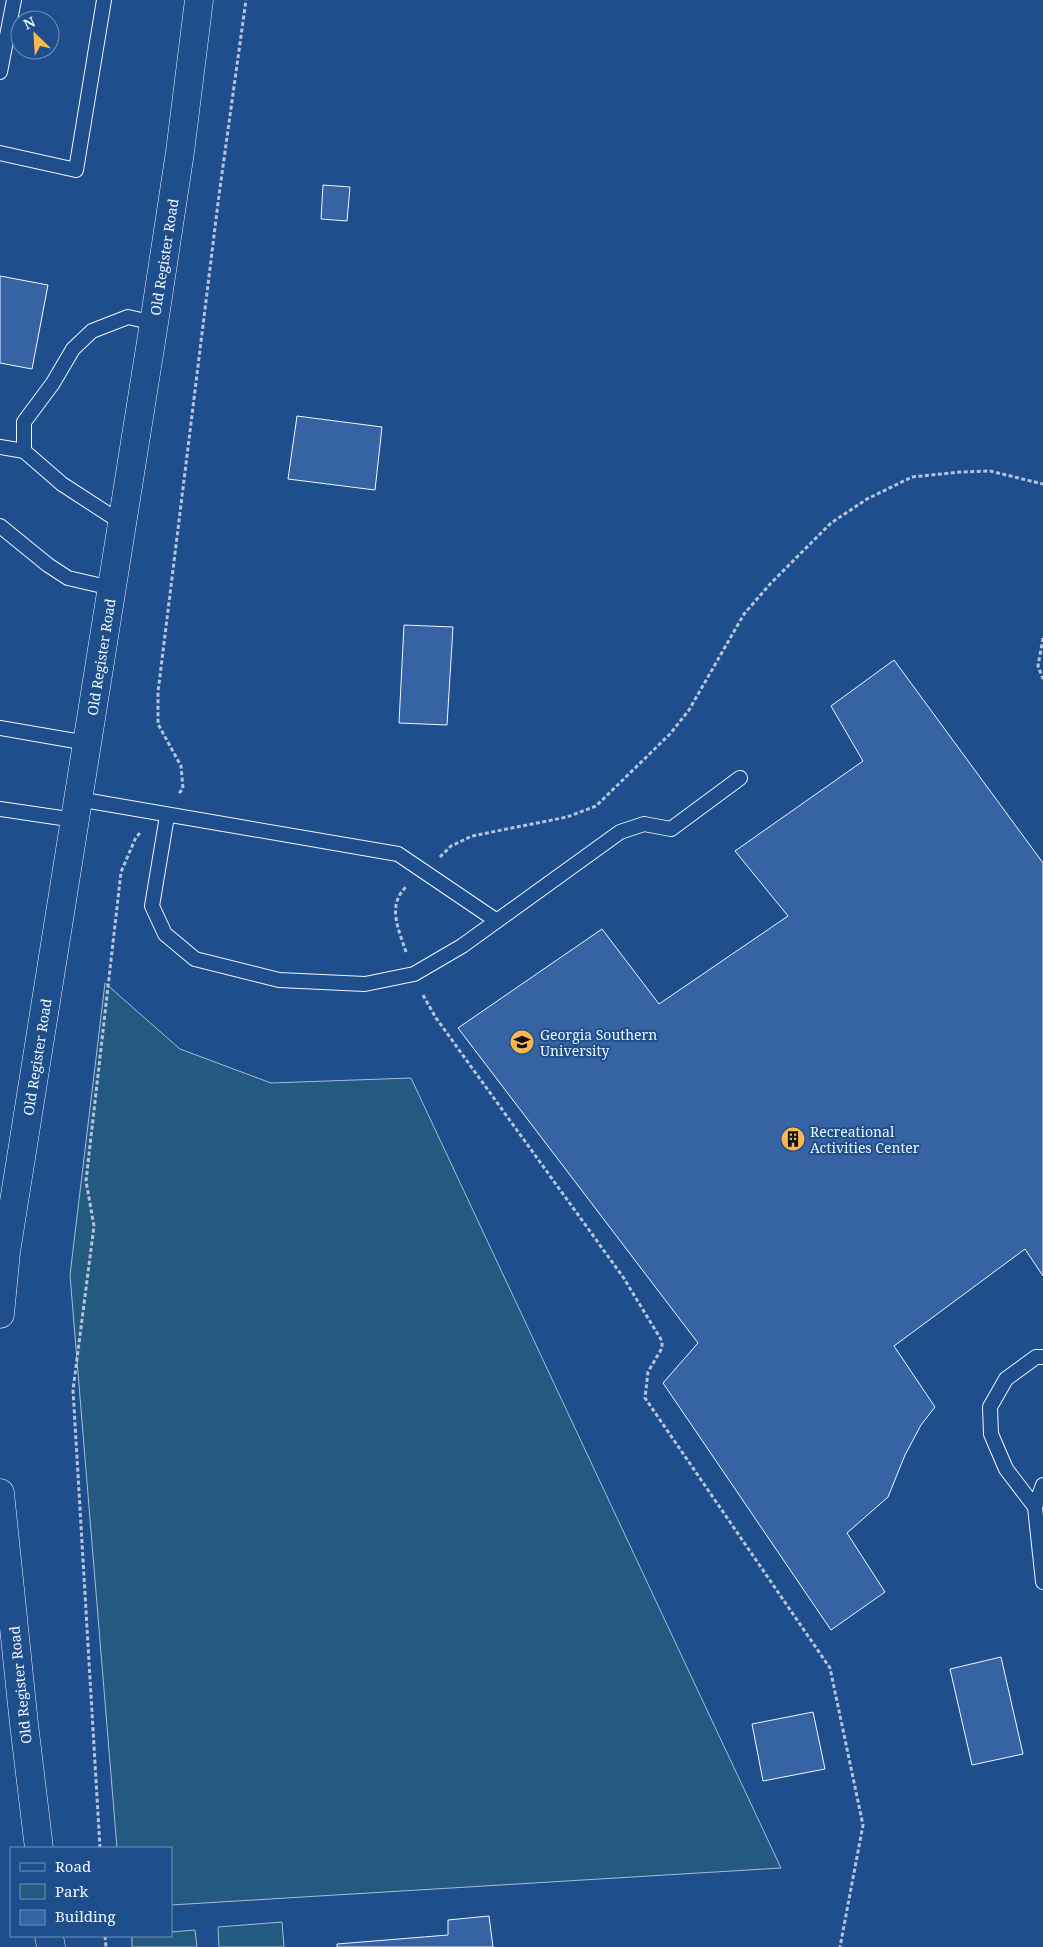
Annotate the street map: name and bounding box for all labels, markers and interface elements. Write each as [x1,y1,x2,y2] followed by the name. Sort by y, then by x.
[10,10,60,60] north arrow
[20,12,38,34] text: N
[145,197,183,317] street label: Old Register Road
[82,597,120,717] street label: Old Register Road
[18,997,56,1117] street label: Old Register Road
[540,1025,657,1060] place label: Georgia Southern University
[509,1029,535,1055] school or university icon: Georgia Southern University
[810,1122,920,1157] place label: Recreational Activities Center
[780,1126,806,1152] building icon: Recreational Activities Center
[4,1625,36,1745] street label: Old Register Road
[10,1847,172,1937] legend
[55,1856,91,1876] text: Road
[55,1881,89,1901] text: Park
[55,1906,116,1926] text: Building

